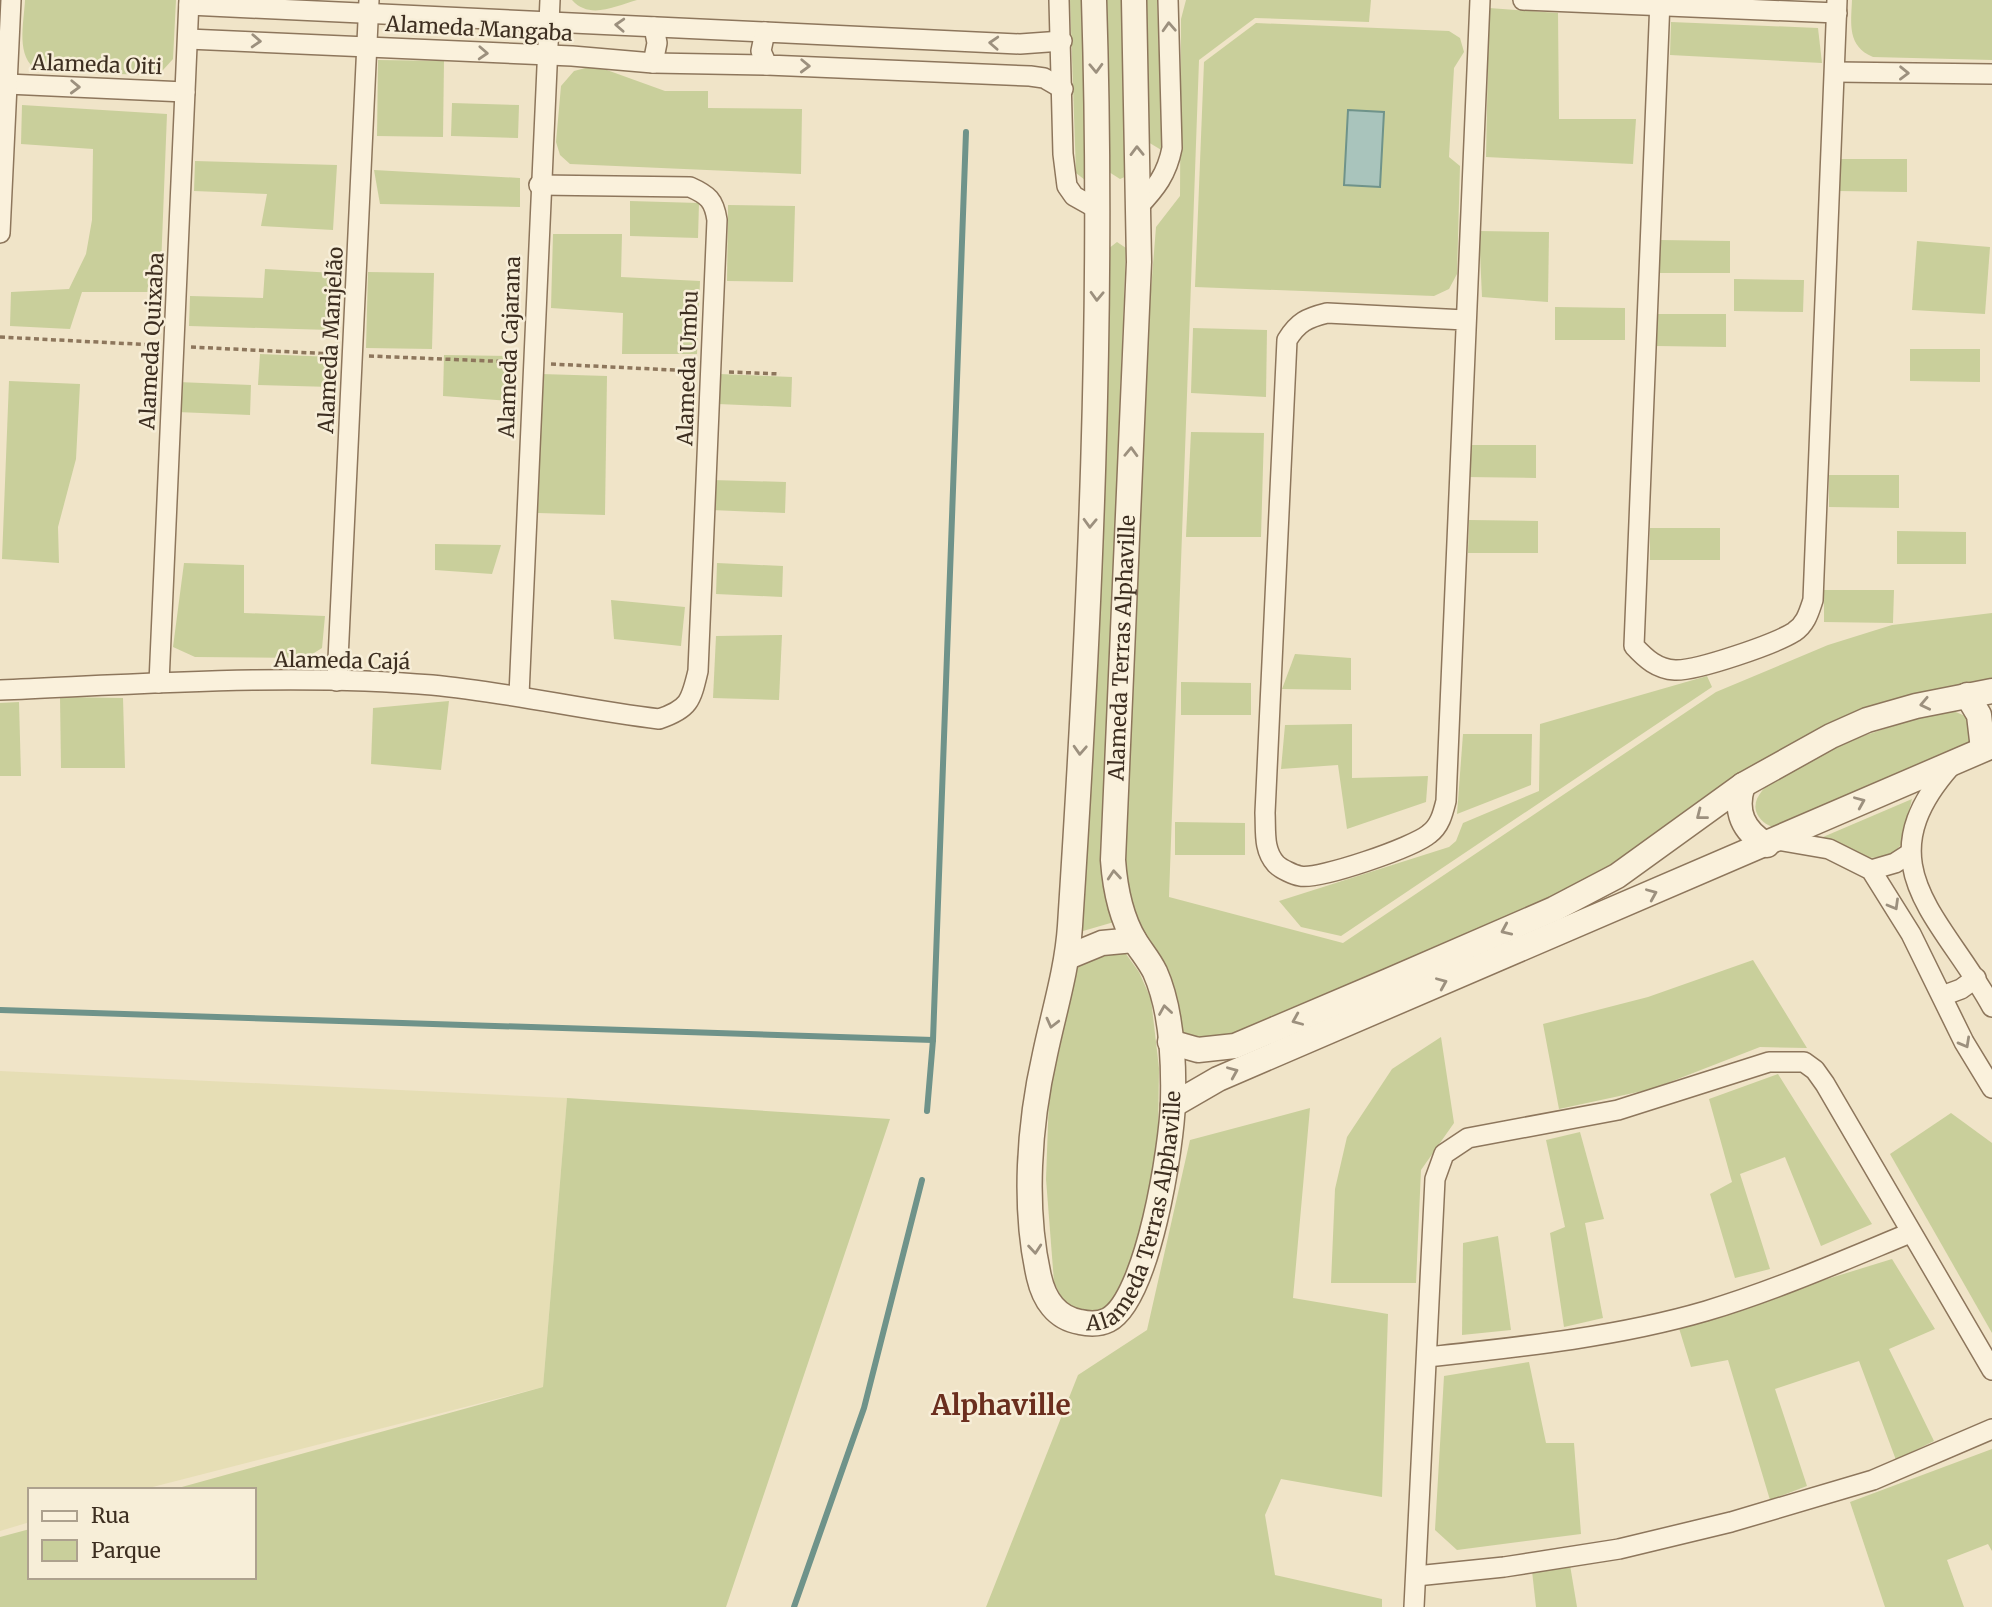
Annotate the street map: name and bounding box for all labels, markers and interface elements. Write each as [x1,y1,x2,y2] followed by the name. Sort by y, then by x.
[384,10,573,47] street label: Alameda Mangaba
[614,18,625,33] one-way arrow
[1161,22,1176,33] one-way arrow
[251,34,262,49] one-way arrow
[988,35,999,50] one-way arrow
[478,45,489,60] one-way arrow
[30,49,163,80] street label: Alameda Oiti
[800,59,811,74] one-way arrow
[1088,63,1104,74] one-way arrow
[1900,65,1910,81] one-way arrow
[70,79,81,95] one-way arrow
[1129,146,1145,156] one-way arrow
[312,246,349,435] street label: Alameda Manjelão
[133,252,170,431] street label: Alameda Quixaba
[493,255,526,439] street label: Alameda Cajarana
[671,290,704,447] street label: Alameda Umbu
[1090,290,1105,301] one-way arrow
[1124,447,1139,458] one-way arrow
[1102,514,1141,782] street label: Alameda Terras Alphaville
[1082,518,1097,529] one-way arrow
[273,646,410,675] street label: Alameda Cajá
[1919,696,1931,711] one-way arrow
[1072,745,1087,756] one-way arrow
[1853,797,1865,811] one-way arrow
[1697,807,1709,820] one-way arrow
[1107,869,1122,880] one-way arrow
[1645,888,1657,902] one-way arrow
[1886,898,1899,910] one-way arrow
[1501,922,1513,936] one-way arrow
[1435,977,1448,991] one-way arrow
[1158,1004,1173,1016] one-way arrow
[1292,1012,1304,1026] one-way arrow
[1046,1017,1060,1029] one-way arrow
[1957,1036,1970,1049] one-way arrow
[1227,1067,1239,1081] one-way arrow
[1084,1091,1186,1337] street label: Alameda Terras Alphaville
[1027,1244,1042,1255] one-way arrow
[930,1387,1071,1423] district label: Alphaville
[28,1488,256,1579] legend
[91,1502,130,1529] text: Rua
[91,1537,161,1564] text: Parque

